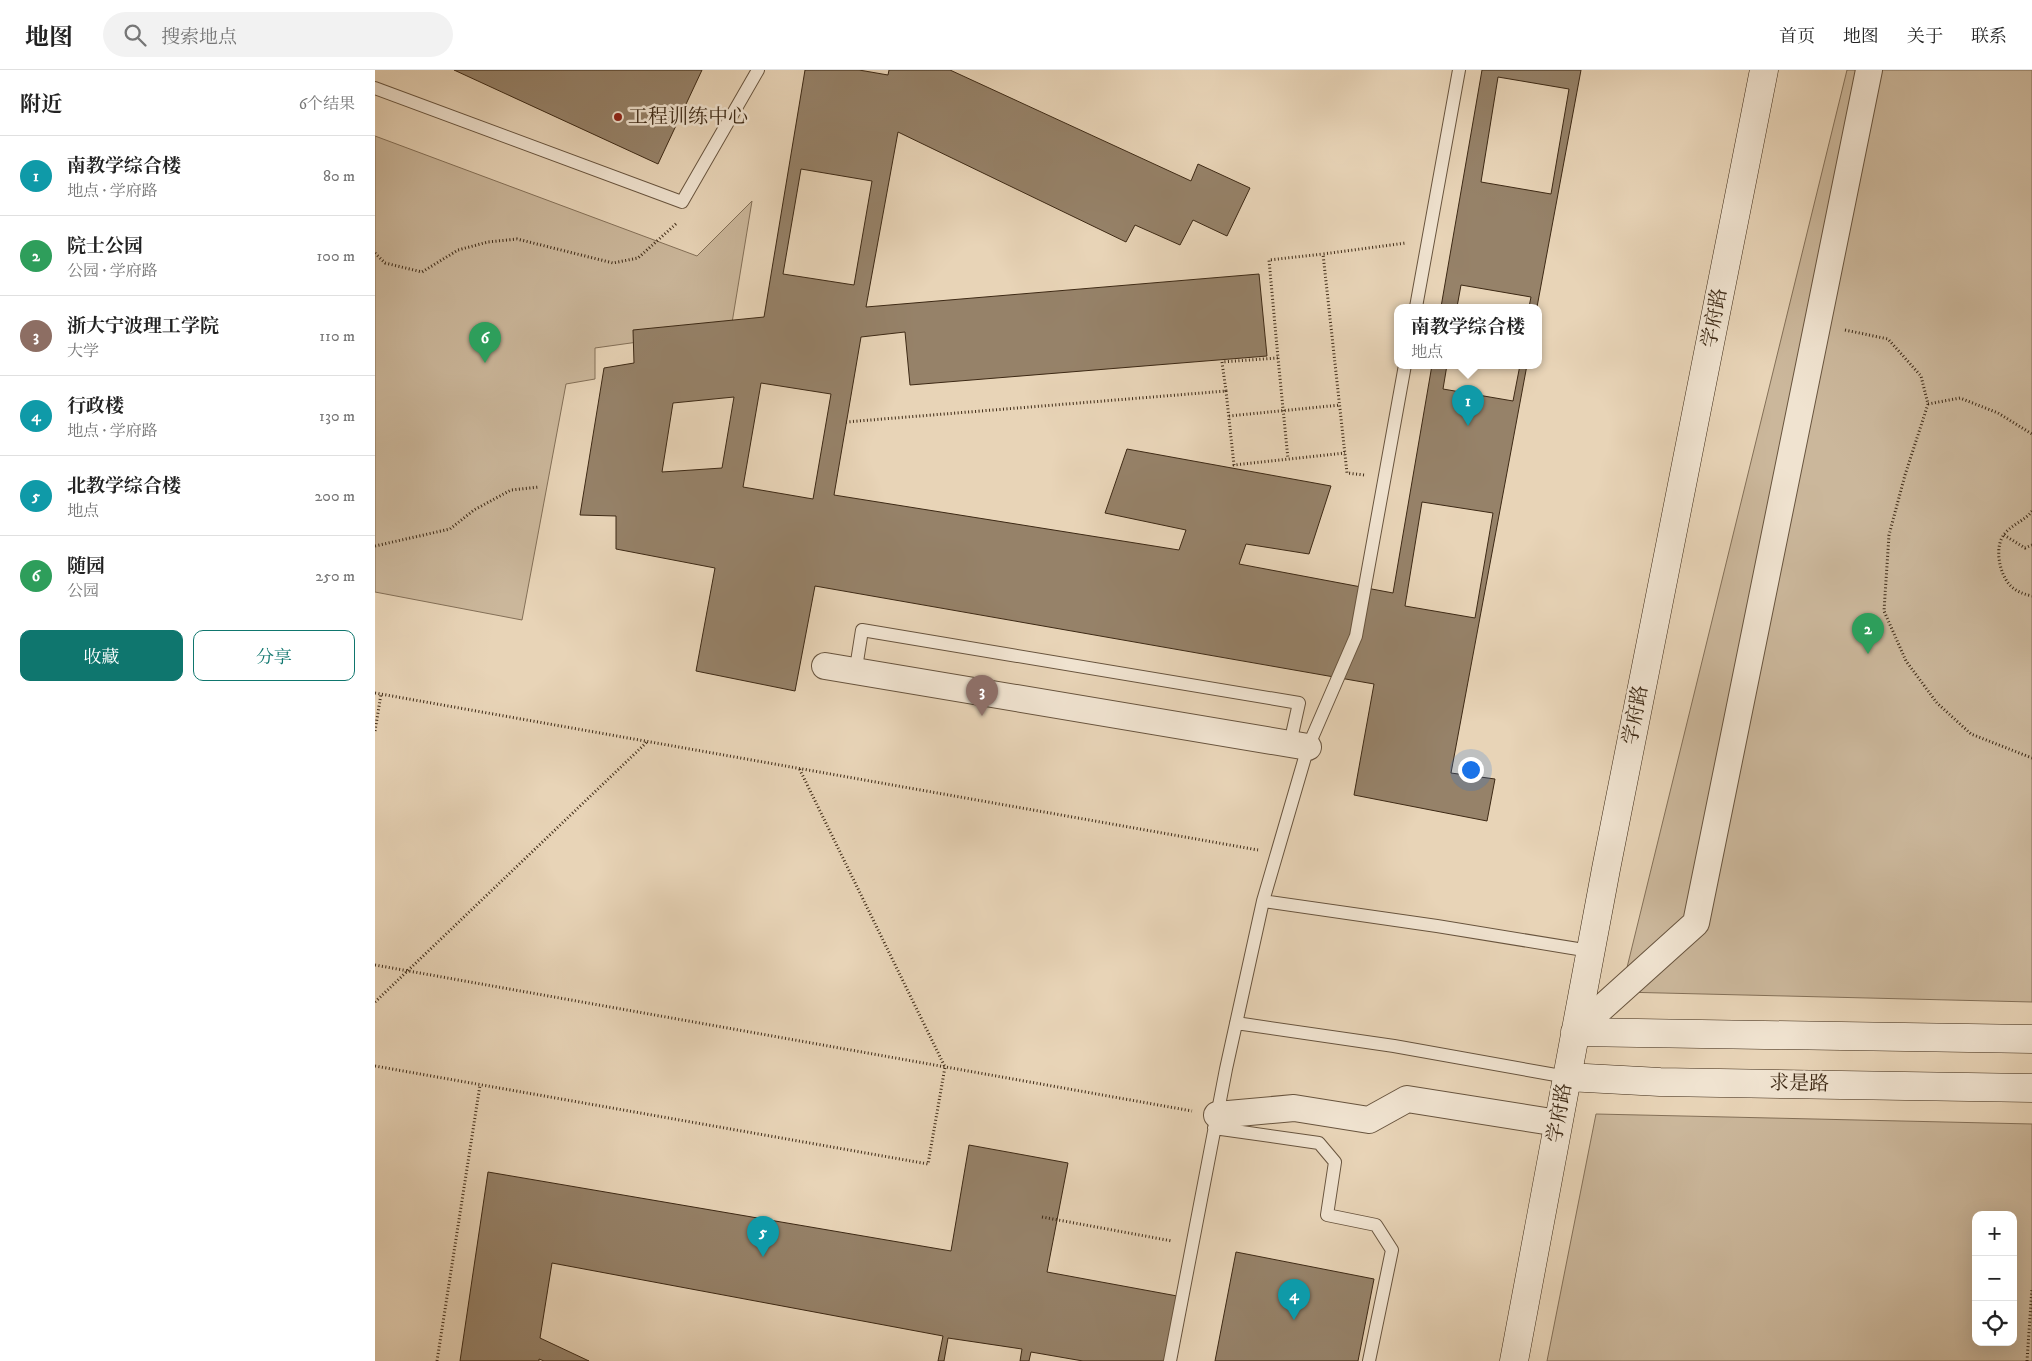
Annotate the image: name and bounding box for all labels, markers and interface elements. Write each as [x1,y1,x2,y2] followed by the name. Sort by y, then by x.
[103,12,453,57] search box
[121,21,149,49] icon: search
[25,23,73,53] text: 地图
[161,26,237,49] text: 搜索地点
[1779,26,1815,48] text: 首页
[1843,26,1879,48] text: 地图
[1907,26,1943,48] text: 关于
[1971,26,2007,48] text: 联系
[20,92,62,118] text: 附近
[299,94,355,114] text: 6个结果
[628,105,748,130] place label: 工程训练中心
[612,111,624,123] marker: 工程训练中心
[67,155,181,178] text: 南教学综合楼
[33,166,39,186] text: 1
[323,166,355,186] text: 80 m
[67,181,158,201] text: 地点 · 学府路
[67,235,143,258] text: 院士公园
[32,246,40,266] text: 2
[317,246,355,266] text: 100 m
[67,261,158,281] text: 公园 · 学府路
[1697,286,1733,350] street label: 学府路
[1394,304,1542,369] popup
[67,315,219,338] text: 浙大宁波理工学院
[1411,316,1525,339] text: 南教学综合楼
[469,322,501,363] pin: 6
[33,326,39,346] text: 3
[319,326,355,346] text: 110 m
[67,341,99,361] text: 大学
[1411,342,1443,362] text: 地点
[1452,385,1484,426] pin: 1
[67,395,124,418] text: 行政楼
[31,406,41,426] text: 4
[319,406,355,426] text: 130 m
[67,421,158,441] text: 地点 · 学府路
[67,475,181,498] text: 北教学综合楼
[32,486,40,506] text: 5
[314,486,355,506] text: 200 m
[67,501,99,521] text: 地点
[67,555,105,578] text: 随园
[32,566,40,586] text: 6
[315,566,355,586] text: 250 m
[67,581,99,601] text: 公园
[1852,613,1884,654] pin: 2
[20,630,183,681] button: 收藏
[193,630,355,681] button: 分享
[966,675,998,716] pin: 3
[1618,683,1654,747] street label: 学府路
[1458,757,1484,783] your location
[1769,1071,1829,1097] street label: 求是路
[1542,1081,1578,1145] street label: 学府路
[1972,1211,2017,1346] map controls
[1972,1211,2017,1256] button: +
[747,1216,779,1257] pin: 5
[1972,1256,2017,1301] button: −
[1278,1279,1310,1320] pin: 4
[1972,1301,2017,1346] button: locate

